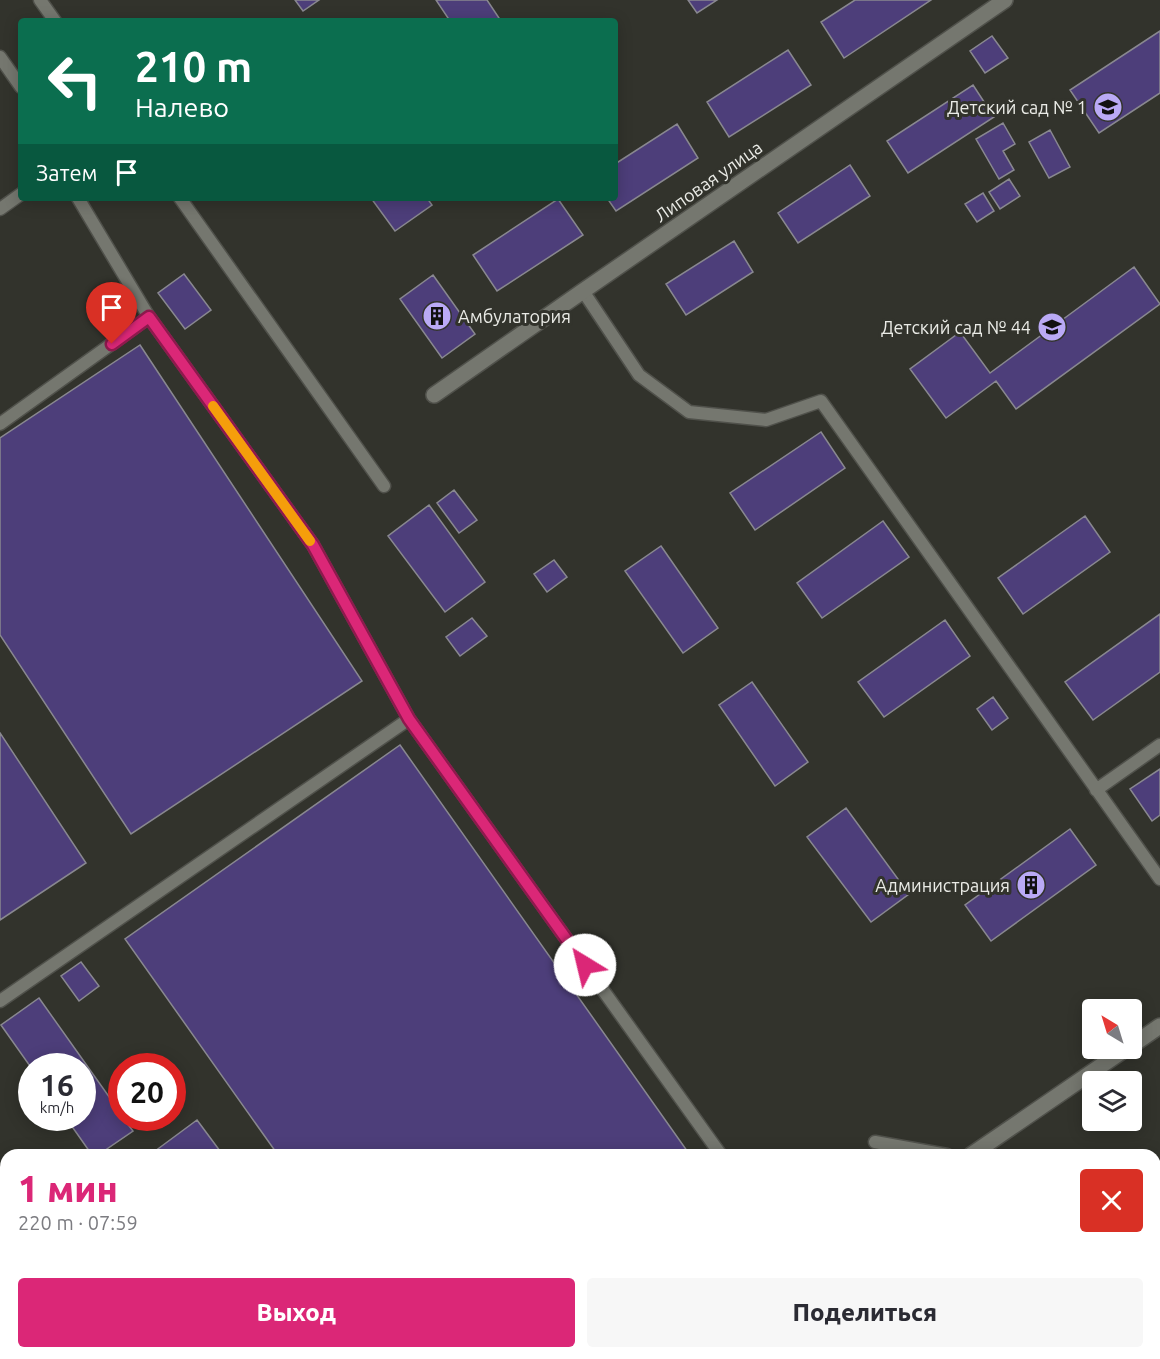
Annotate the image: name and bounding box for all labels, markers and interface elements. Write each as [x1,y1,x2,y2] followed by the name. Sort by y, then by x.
[36,42,114,120] icon: left
[135,43,252,90] text: 210 m
[1092,91,1124,123] school or university icon: Детский сад № 1
[135,92,229,122] text: Налево
[947,97,1087,117] place label: Детский сад № 1
[651,137,765,225] street label: Липовая улица
[110,156,143,189] icon: arrive
[36,160,98,185] text: Затем
[86,282,137,344] pin
[95,291,128,324] icon: arrive
[421,300,453,332] building icon: Амбулатория
[458,306,571,326] place label: Амбулатория
[1036,311,1068,343] school or university icon: Детский сад № 44
[881,317,1031,337] place label: Детский сад № 44
[1015,869,1047,901] building icon: Администрация
[875,875,1010,895] place label: Администрация
[553,933,617,997] position arrow
[1082,999,1142,1059] north arrow
[1082,999,1142,1131] map controls
[108,1053,186,1131] speed limit sign: 20
[40,1068,74,1102] text: 16
[1082,1071,1142,1131] button: layers
[40,1099,74,1116] text: km/h
[18,1168,118,1209] text: 1 мин
[1080,1169,1143,1232] button: close
[18,1211,138,1234] text: 220 m · 07:59
[18,1278,575,1347] button: Выход
[587,1278,1143,1347] button: Поделиться

